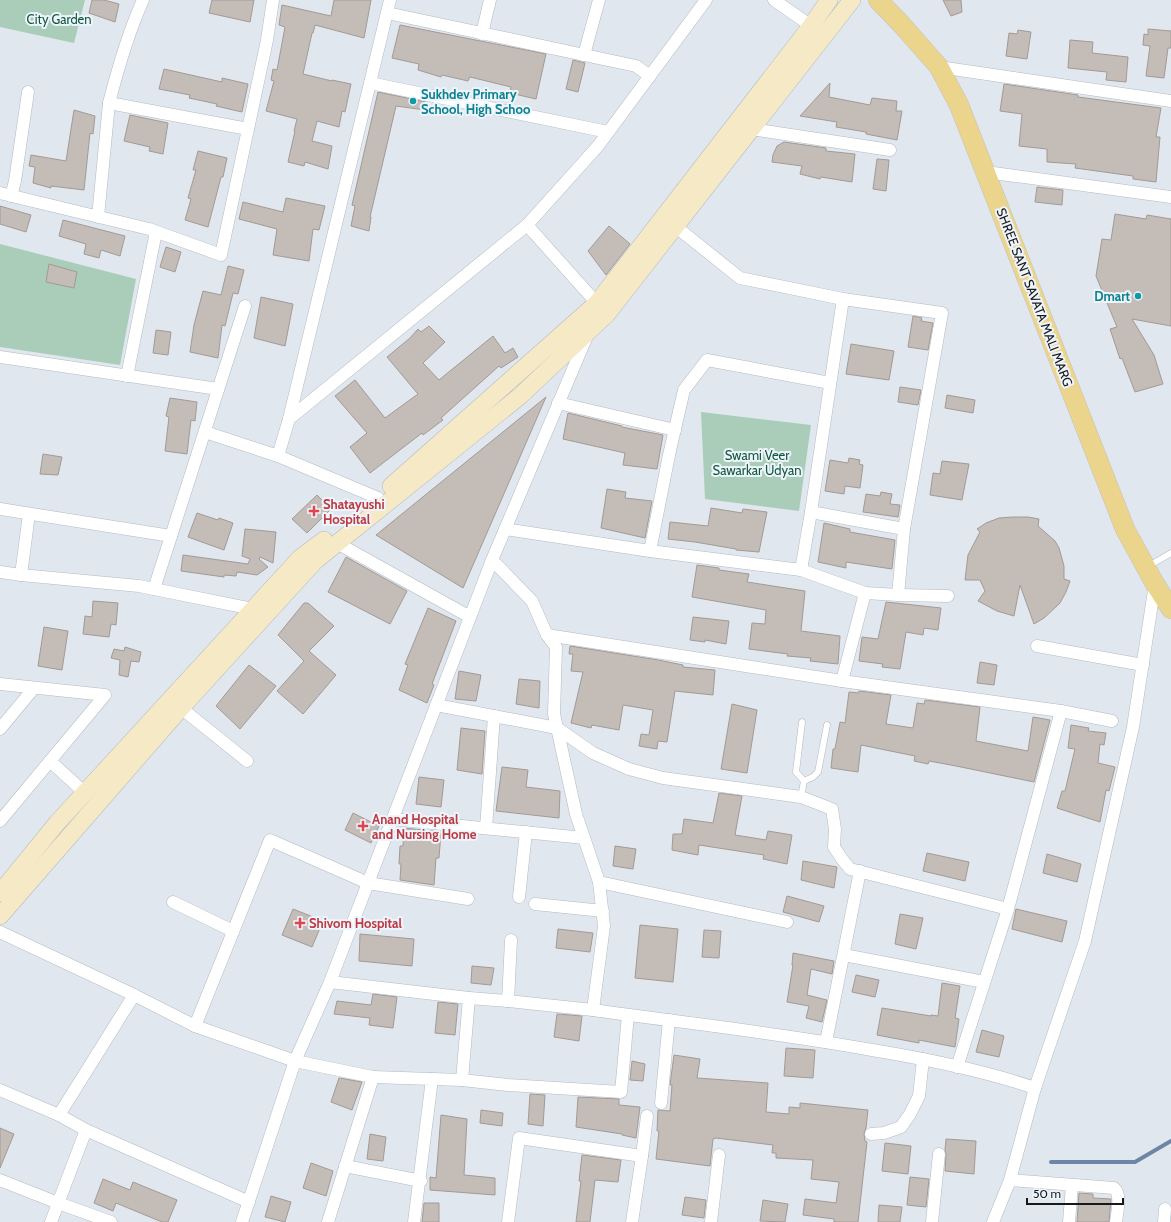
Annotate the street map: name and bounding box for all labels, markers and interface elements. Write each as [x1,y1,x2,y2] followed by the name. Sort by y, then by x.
[26,11,92,27] park label: City Garden
[421,86,531,117] place label: Sukhdev Primary School, High Schoo
[408,96,418,106] marker: Sukhdev Primary School, High Schoo
[994,206,1077,389] street label: SHREE SANT SAVATA MALI MARG
[1094,288,1131,304] place label: Dmart
[1133,291,1143,301] marker: Dmart
[713,447,801,478] park label: Swami Veer Sawarkar Udyan
[323,496,385,527] place label: Shatayushi Hospital
[308,505,320,517] marker: Shatayushi Hospital
[372,811,477,842] place label: Anand Hospital and Nursing Home
[357,820,369,832] marker: Anand Hospital and Nursing Home
[309,915,402,931] place label: Shivom Hospital
[294,917,306,929] marker: Shivom Hospital
[1027,1180,1123,1206] scale bar
[1033,1186,1061,1201] text: 50 m

